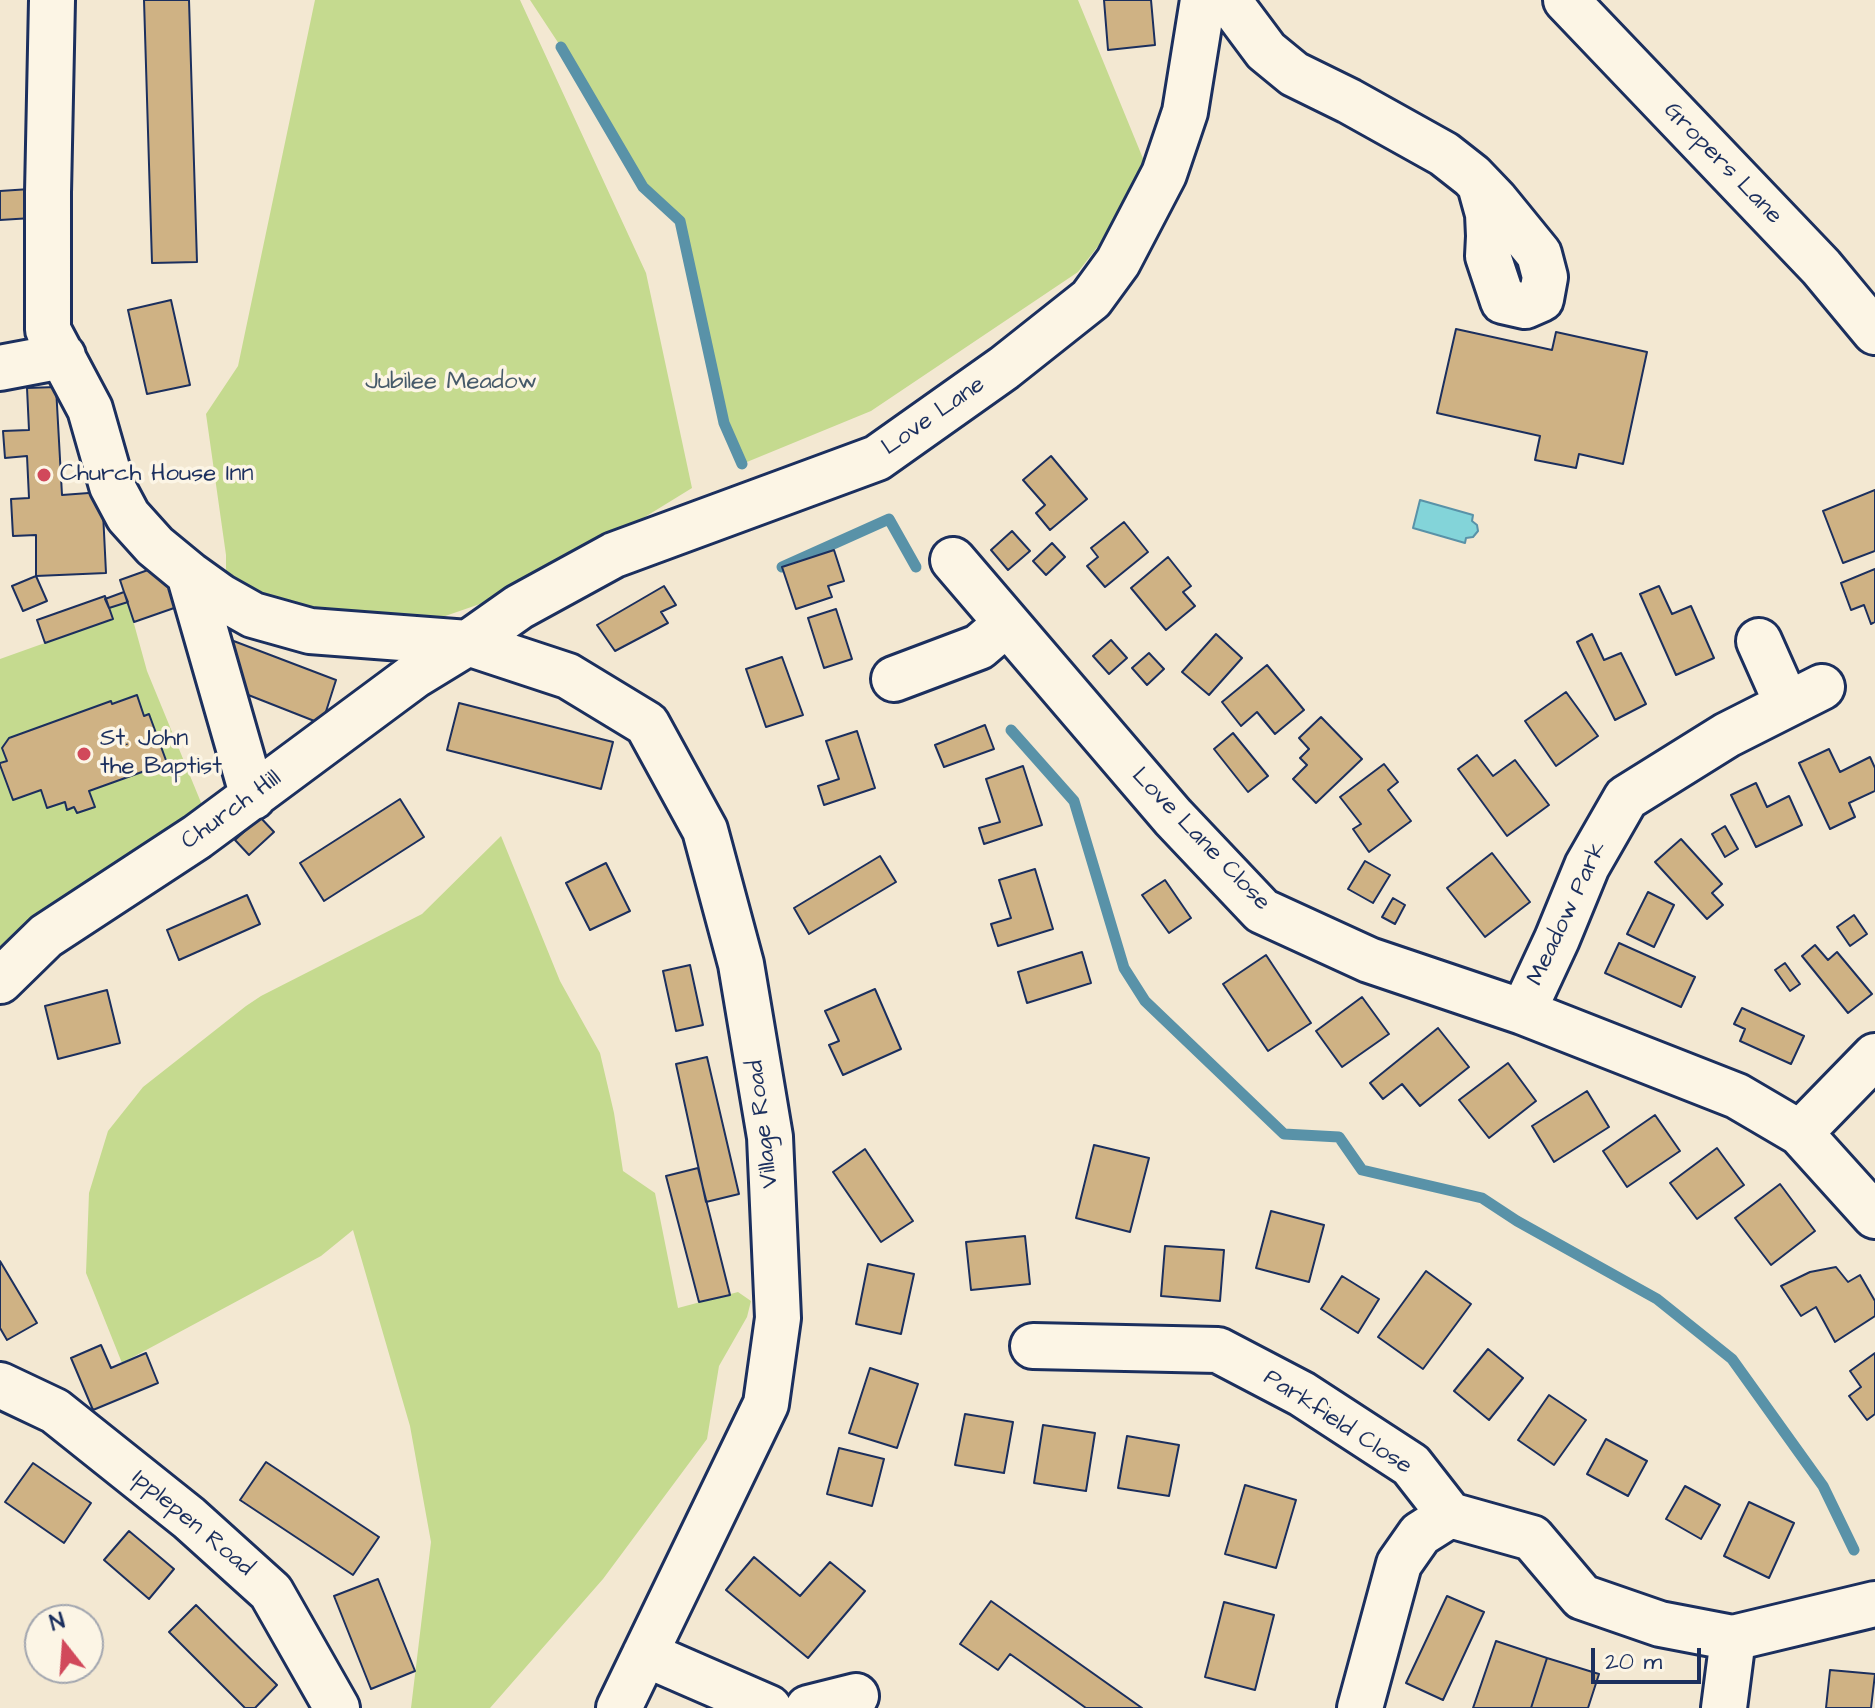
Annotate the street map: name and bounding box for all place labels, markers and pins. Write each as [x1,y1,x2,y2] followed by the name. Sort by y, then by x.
[60,461,253,489] place label: Church House Inn
[35,466,53,484] marker: Church House Inn
[100,726,222,782] place label: St. John the Baptist
[75,745,93,763] marker: St. John the Baptist

